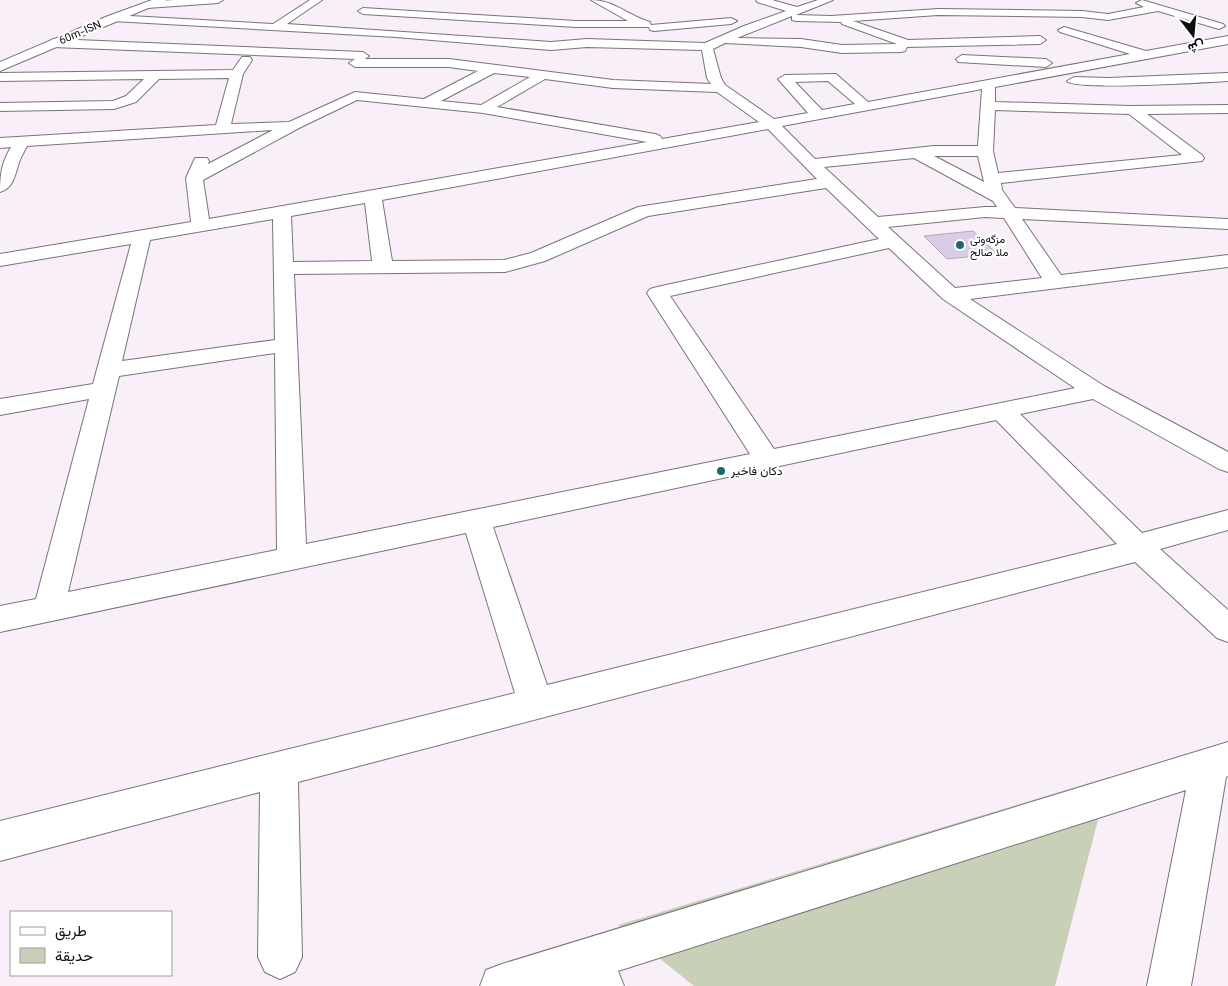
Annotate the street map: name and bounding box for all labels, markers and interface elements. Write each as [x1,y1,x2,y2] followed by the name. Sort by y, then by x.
[1168,10,1218,60] north arrow
[57,17,104,50] street label: 60m-ISN
[1185,33,1207,59] text: ش
[970,232,1008,262] place label: مزگه‌وتی ملا صالح
[954,239,966,251] marker: مزگه‌وتی ملا صالح
[730,463,783,481] place label: دكان فاخیر
[715,465,727,477] marker: دكان فاخیر
[10,911,172,976] legend
[55,921,87,944] text: طريق
[55,946,93,969] text: حديقة

